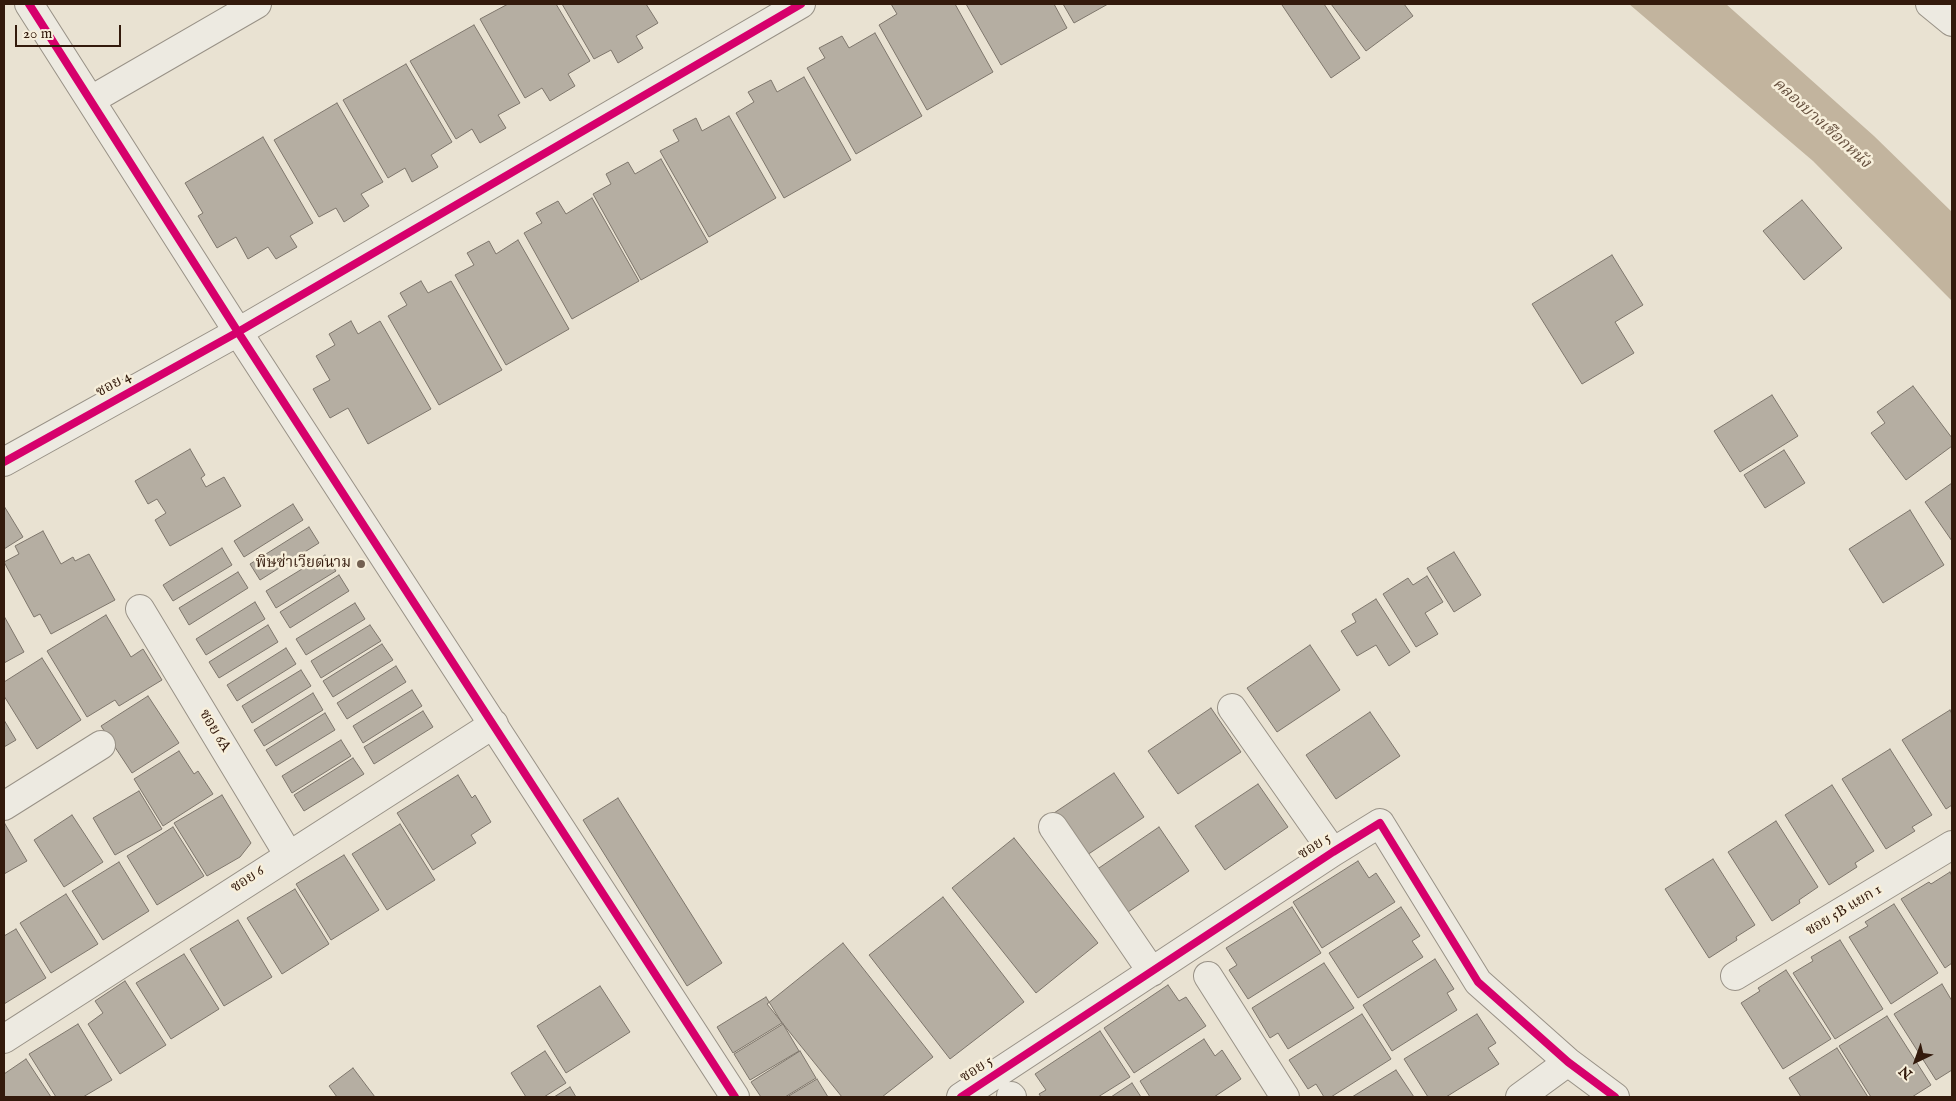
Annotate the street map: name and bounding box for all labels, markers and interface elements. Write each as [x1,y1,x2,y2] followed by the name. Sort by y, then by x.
[18,15,124,47] scale bar
[23,24,52,43] text: 20 m
[1768,75,1874,173] water label: คลองบางเชือกหนัง
[93,368,135,402] street label: ซอย 4
[255,555,351,573] place label: พิษซ่าเวียดนาม
[355,558,367,570] marker: พิษซ่าเวียดนาม
[194,706,234,756] street label: ซอย 6A
[1295,830,1335,864] street label: ซอย 5
[228,863,268,897] street label: ซอย 6
[1803,881,1885,941] street label: ซอย 5B แยก 1
[1891,1036,1941,1086] north arrow
[957,1053,997,1087] street label: ซอย 5
[1895,1061,1916,1083] text: N

